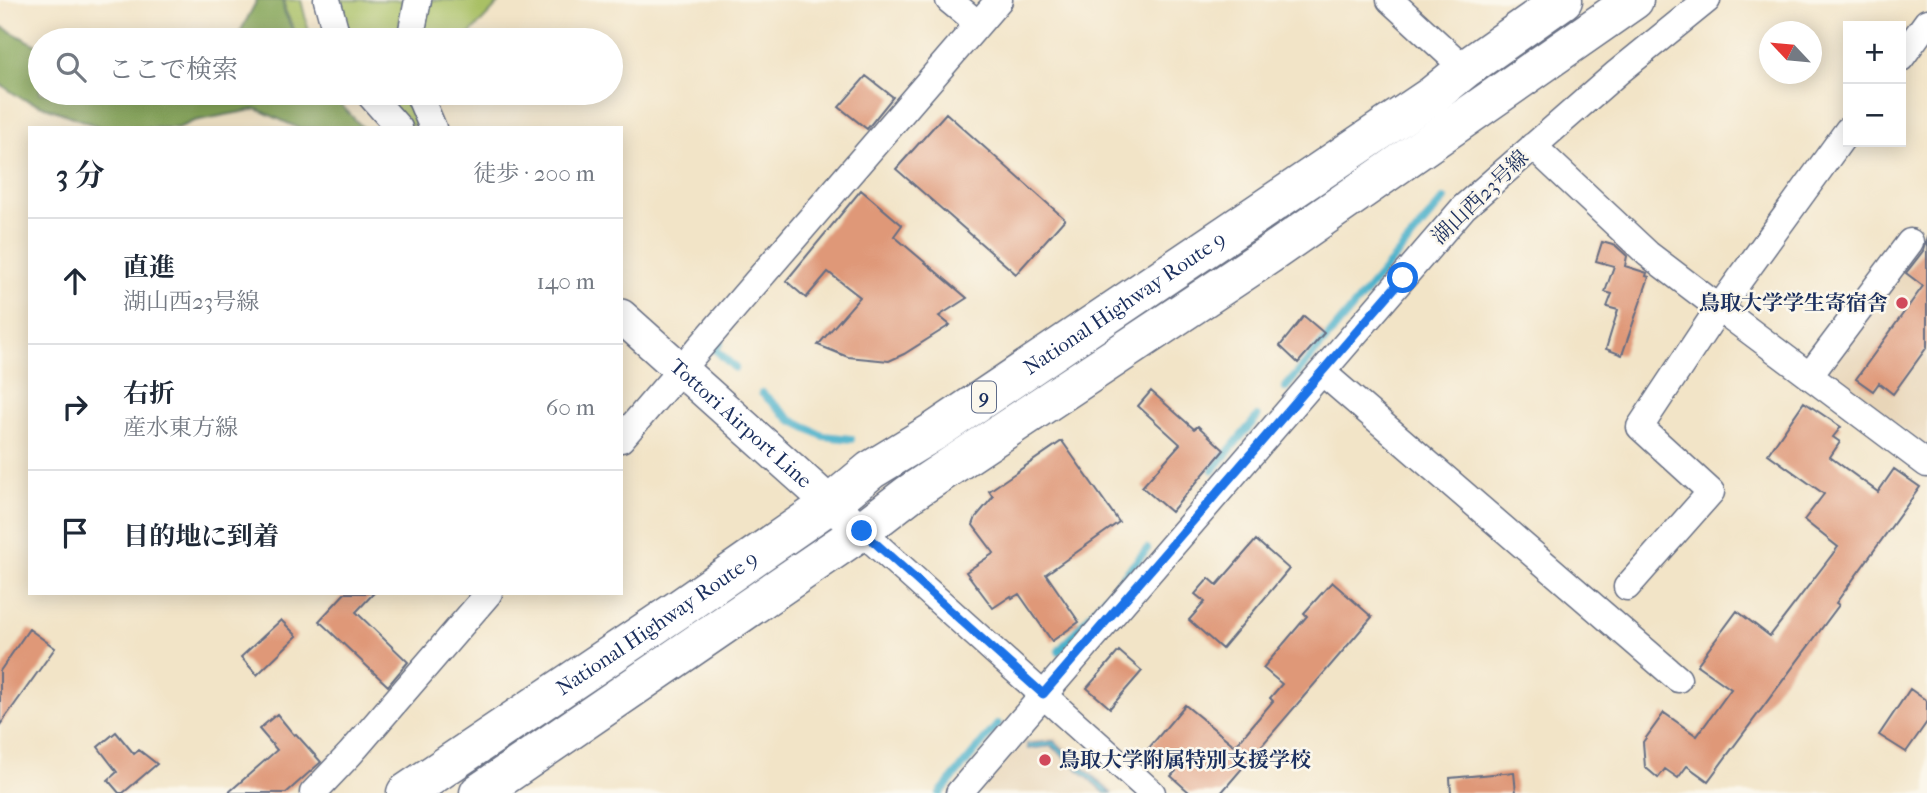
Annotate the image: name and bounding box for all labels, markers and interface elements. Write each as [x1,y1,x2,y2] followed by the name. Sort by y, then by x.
[1759,21,1822,84] north arrow
[1843,21,1906,147] map controls
[1843,21,1906,84] button: +
[28,28,623,105] search box
[52,48,90,86] icon: search
[108,54,238,85] text: ここで検索
[1843,84,1906,147] button: −
[1427,145,1533,249] street label: 湖山西23号線
[56,158,105,193] text: 3 分
[473,160,595,187] text: 徒歩 · 200 m
[1019,227,1230,380] street label: National Highway Route 9
[123,252,175,283] text: 直進
[56,262,94,300] icon: ahead
[1387,262,1418,293] route start
[536,268,595,295] text: 140 m
[123,288,259,315] text: 湖山西23号線
[1699,291,1888,315] place label: 鳥取大学学生寄宿舎
[1894,295,1910,311] marker: 鳥取大学学生寄宿舎
[665,354,817,493] street label: Tottori Airport Line
[123,378,175,409] text: 右折
[972,382,996,412] road number: 9
[56,388,94,426] icon: right
[546,394,595,421] text: 60 m
[123,414,238,441] text: 産水東方線
[56,514,94,552] icon: arrive
[846,515,877,546] route end
[123,521,279,552] text: 目的地に到着
[552,546,762,700] street label: National Highway Route 9
[1059,748,1311,772] place label: 鳥取大学附属特別支援学校
[1037,752,1053,768] marker: 鳥取大学附属特別支援学校

